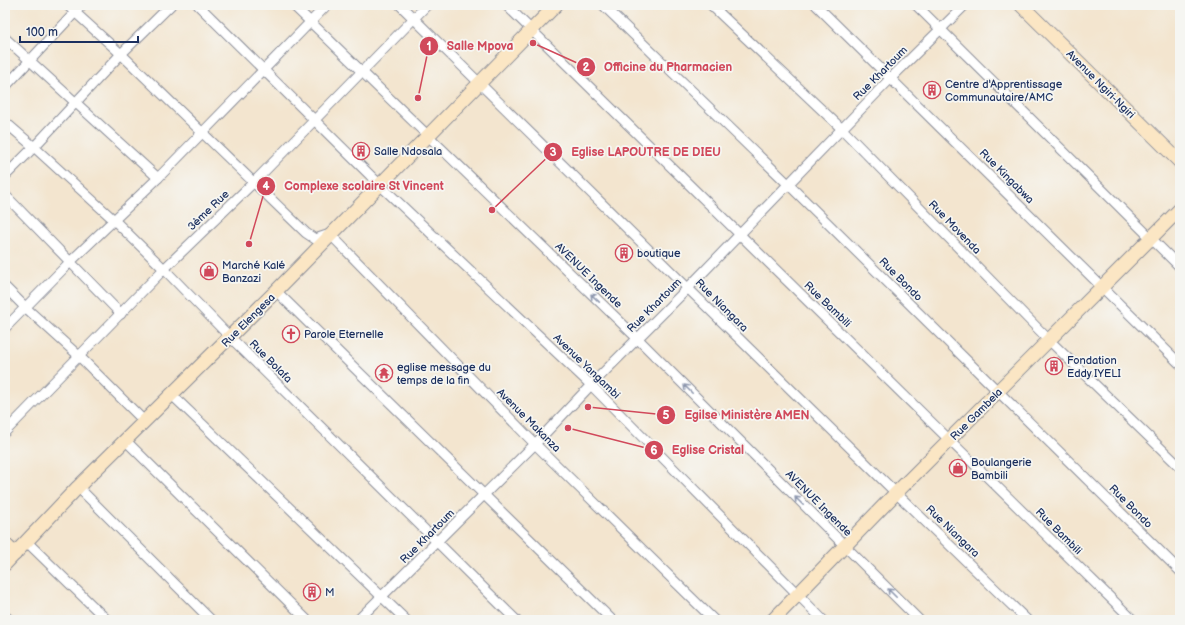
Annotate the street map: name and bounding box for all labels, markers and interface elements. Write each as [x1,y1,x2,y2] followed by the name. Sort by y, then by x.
[20,18,138,44] scale bar
[26,25,58,40] text: 100 m
[419,34,521,58] callout: Salle Mpova
[426,39,432,54] text: 1
[447,39,513,54] text: Salle Mpova
[851,44,910,103] street label: Rue Khartoum
[1064,47,1138,121] street label: Avenue Ngiri-Ngiri
[576,55,740,79] callout: Officine du Pharmacien
[582,60,590,75] text: 2
[604,60,732,75] text: Officine du Pharmacien
[945,78,1063,104] place label: Centre d'Apprentissage Communautaire/AMC
[922,80,942,100] building icon: Centre d'Apprentissage Communautaire/AMC
[543,140,729,164] callout: Eglise LAPOUTRE DE DIEU
[351,141,371,161] building icon: Salle Ndosala
[374,145,442,158] place label: Salle Ndosala
[549,145,557,160] text: 3
[571,145,721,160] text: Eglise LAPOUTRE DE DIEU
[977,146,1037,206] street label: Rue Kingabwa
[256,174,452,198] callout: Complexe scolaire St Vincent
[262,179,270,194] text: 4
[284,179,444,194] text: Complexe scolaire St Vincent
[185,187,232,233] street label: 3ème Rue
[926,198,983,257] street label: Rue Movenda
[553,240,625,311] street label: AVENUE Ingende
[614,243,634,263] building icon: boutique
[637,247,681,260] place label: boutique
[876,255,925,304] street label: Rue Bondo
[222,259,286,285] place label: Marché Kalé Banzazi
[199,261,219,281] shop icon: Marché Kalé Banzazi
[625,276,684,335] street label: Rue Khartoum
[693,276,751,334] street label: Rue Niangara
[801,279,854,330] street label: Rue Bambili
[219,291,278,350] street label: Rue Elengesa
[590,293,600,303] one-way arrow
[281,324,301,344] church icon: Parole Eternelle
[304,328,384,341] place label: Parole Eternelle
[551,331,623,401] street label: Avenue Yangambi
[247,337,295,385] street label: Rue Bolafa
[1067,354,1121,380] place label: Fondation Eddy IYELI
[1044,356,1064,376] building icon: Fondation Eddy IYELI
[397,361,491,387] place label: eglise message du temps de la fin
[374,363,394,383] temple icon: eglise message du temps de la fin
[683,384,693,394] one-way arrow
[494,386,563,455] street label: Avenue Makanza
[948,386,1005,443] street label: Rue Gambela
[656,403,817,427] callout: Egilse Ministère AMEN
[663,408,670,423] text: 5
[684,408,810,423] text: Egilse Ministère AMEN
[644,438,752,462] callout: Eglise Cristal
[650,443,658,458] text: 6
[672,443,744,458] text: Eglise Cristal
[971,456,1032,482] place label: Boulangerie Bambili
[948,458,968,478] shop icon: Boulangerie Bambili
[783,468,855,539] street label: AVENUE Ingende
[1106,482,1155,531] street label: Rue Bondo
[794,496,804,506] one-way arrow
[923,503,982,560] street label: Rue Niangara
[1033,505,1085,557] street label: Rue Bambili
[398,507,457,566] street label: Rue Khartoum
[302,582,322,602] building icon: M
[325,586,335,599] place label: M
[887,588,897,597] one-way arrow

